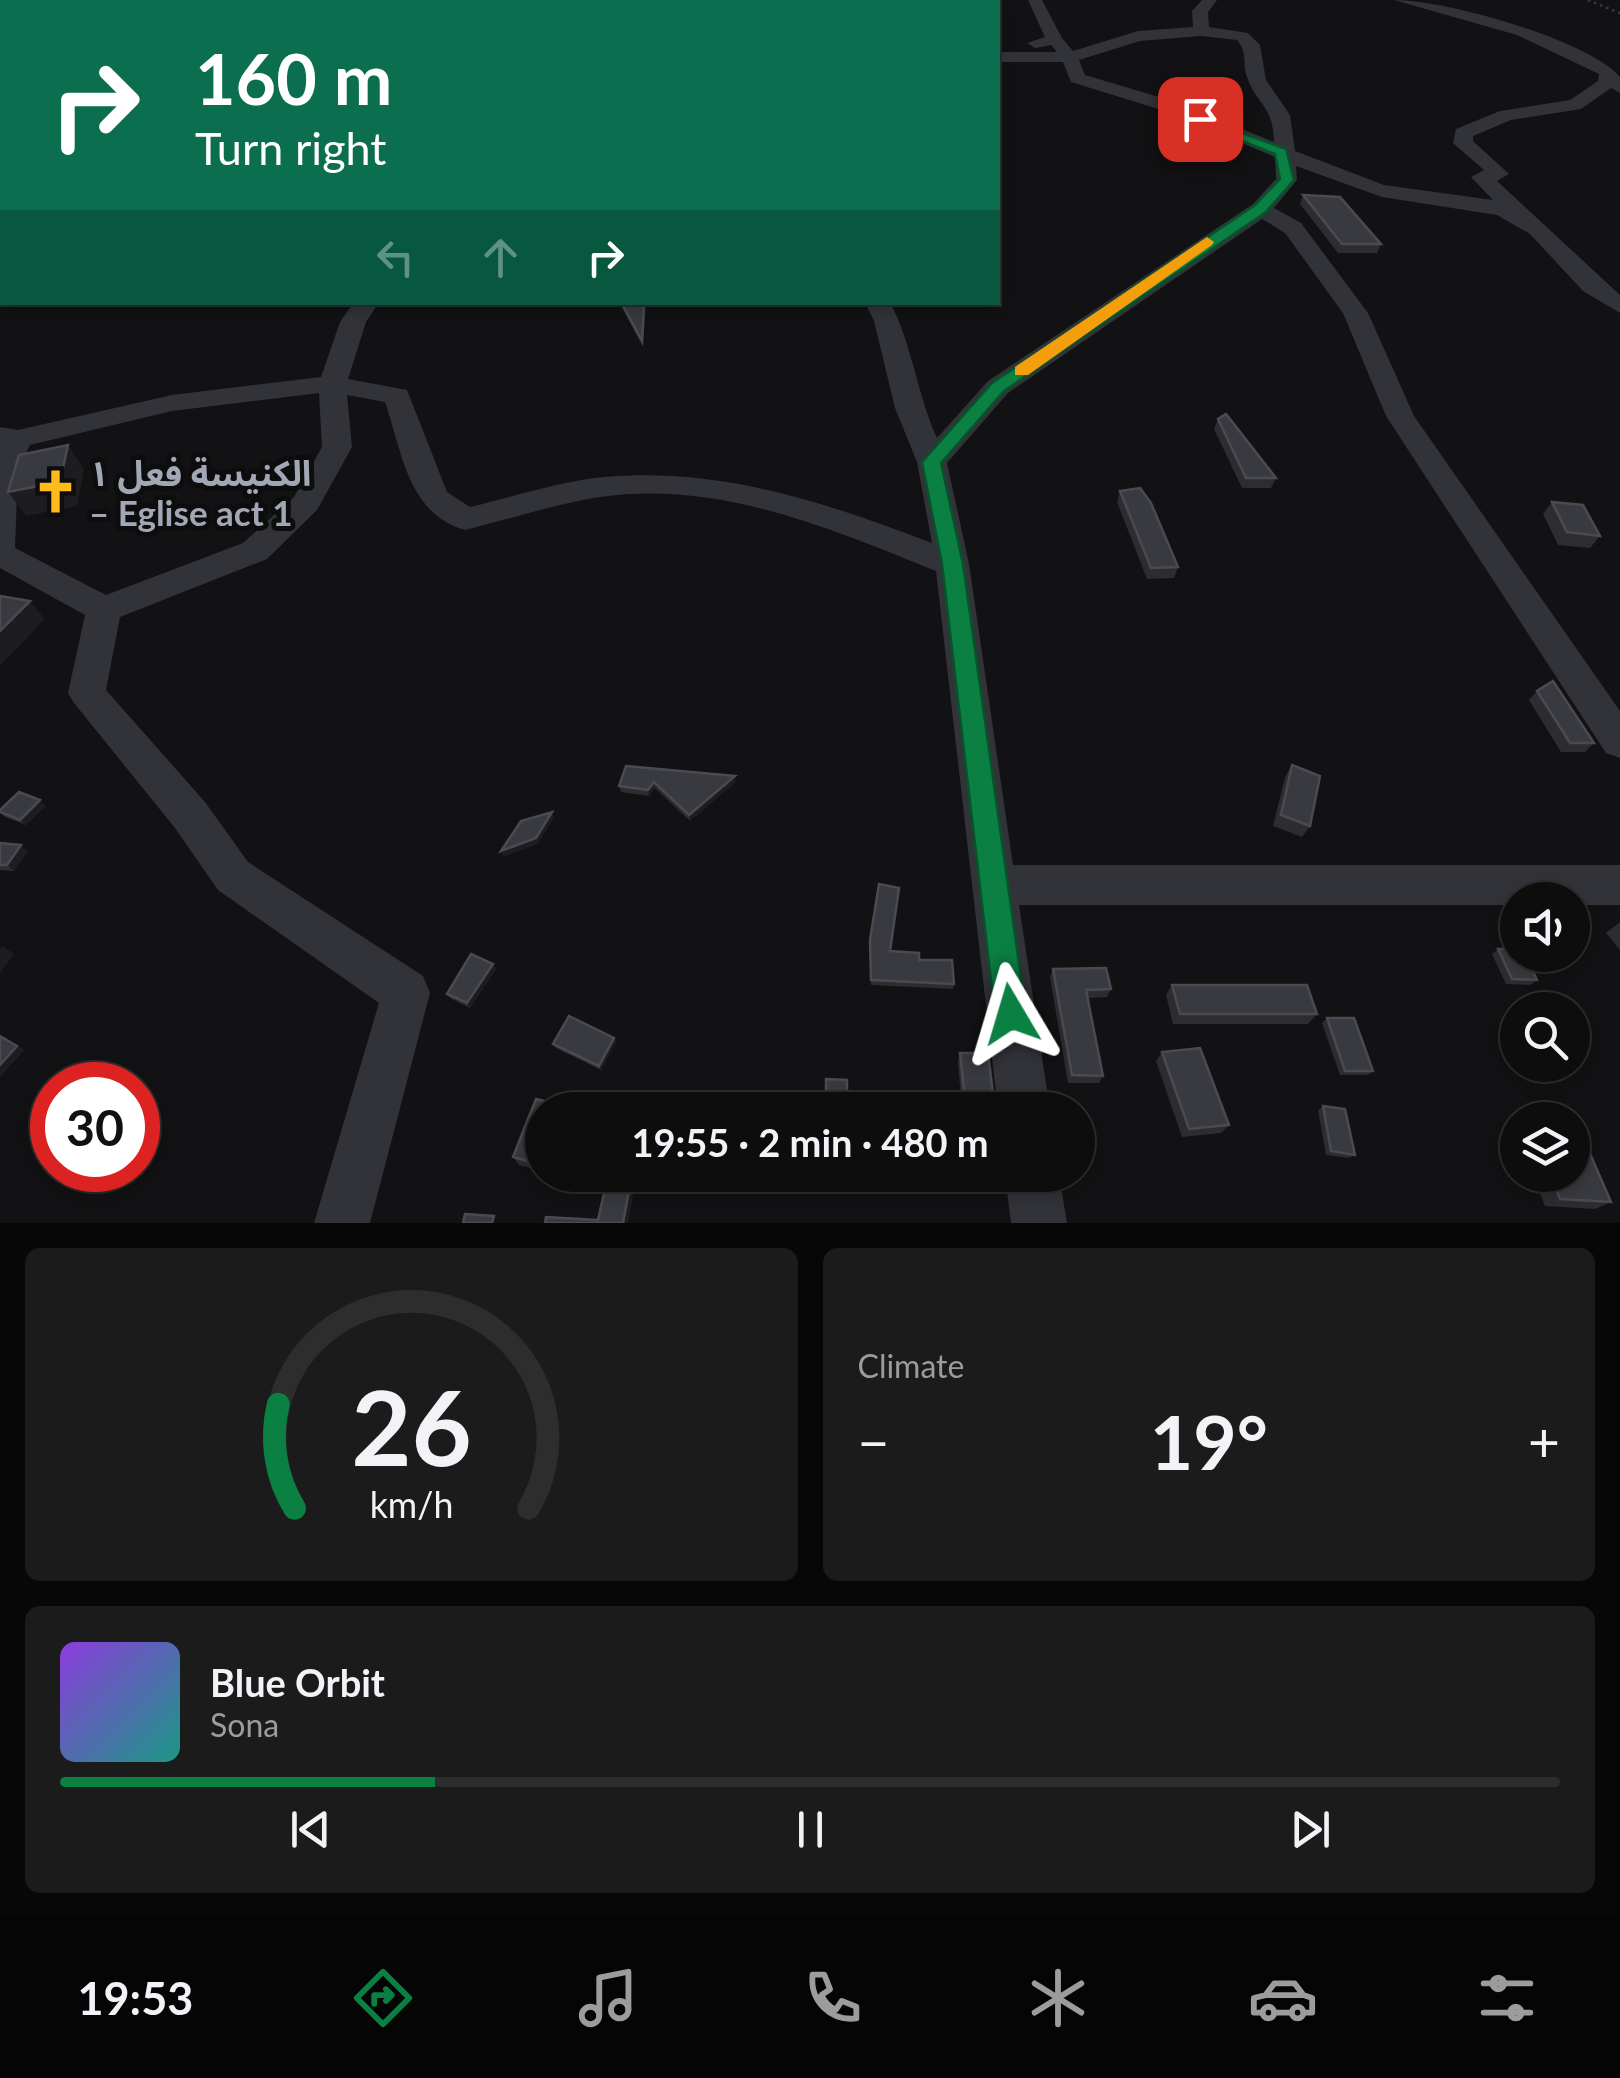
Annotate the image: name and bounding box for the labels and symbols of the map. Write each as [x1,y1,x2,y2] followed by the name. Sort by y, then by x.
[1158,77,1243,162] pin
[89,451,311,533] place label: الكنيسة فعل ۱ – Eglise act 1
[32,468,80,516] church icon: الكنيسة فعل ۱ – Eglise act 1
[959,962,1063,1066] position arrow
[30,1062,160,1192] speed limit sign: 30

